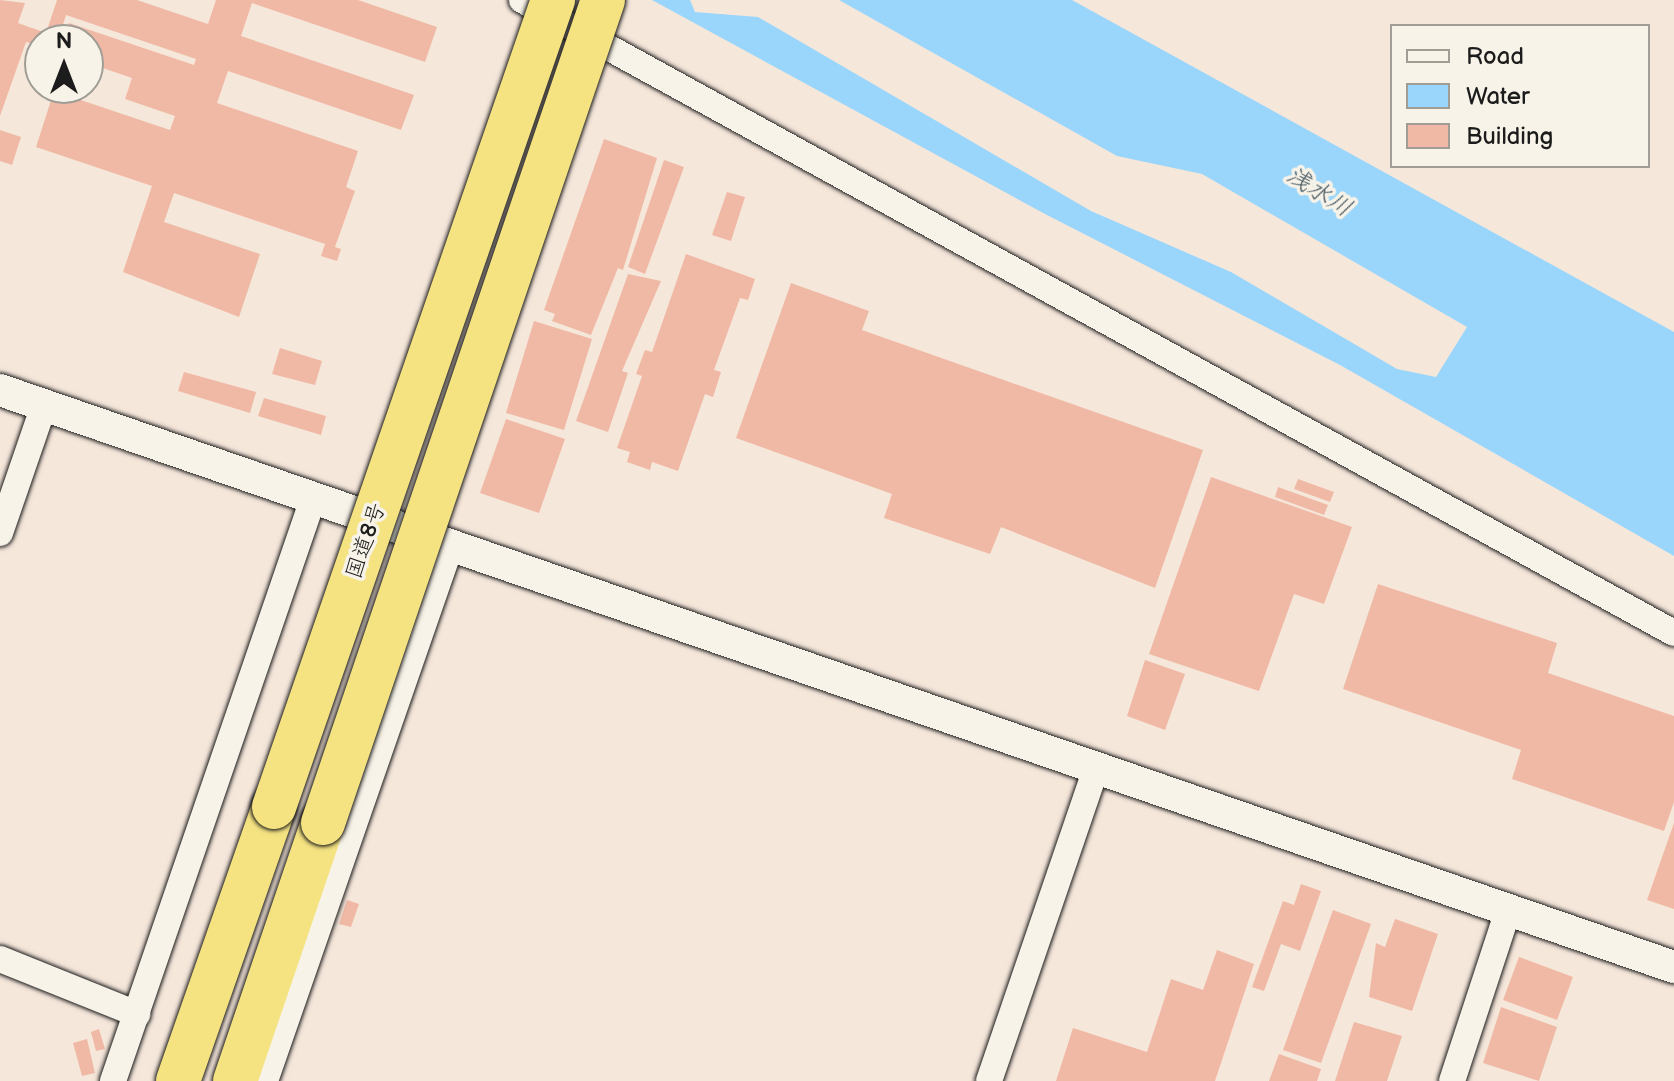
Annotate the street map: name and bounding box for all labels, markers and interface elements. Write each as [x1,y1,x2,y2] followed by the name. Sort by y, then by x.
[24,24,104,104] north arrow
[1390,24,1650,168] legend
[56,28,72,55] text: N
[1466,42,1524,71] text: Road
[1466,82,1530,111] text: Water
[1466,122,1553,151] text: Building
[1281,161,1357,223] water label: 浅水川
[341,499,391,583] street label: 国道8号

